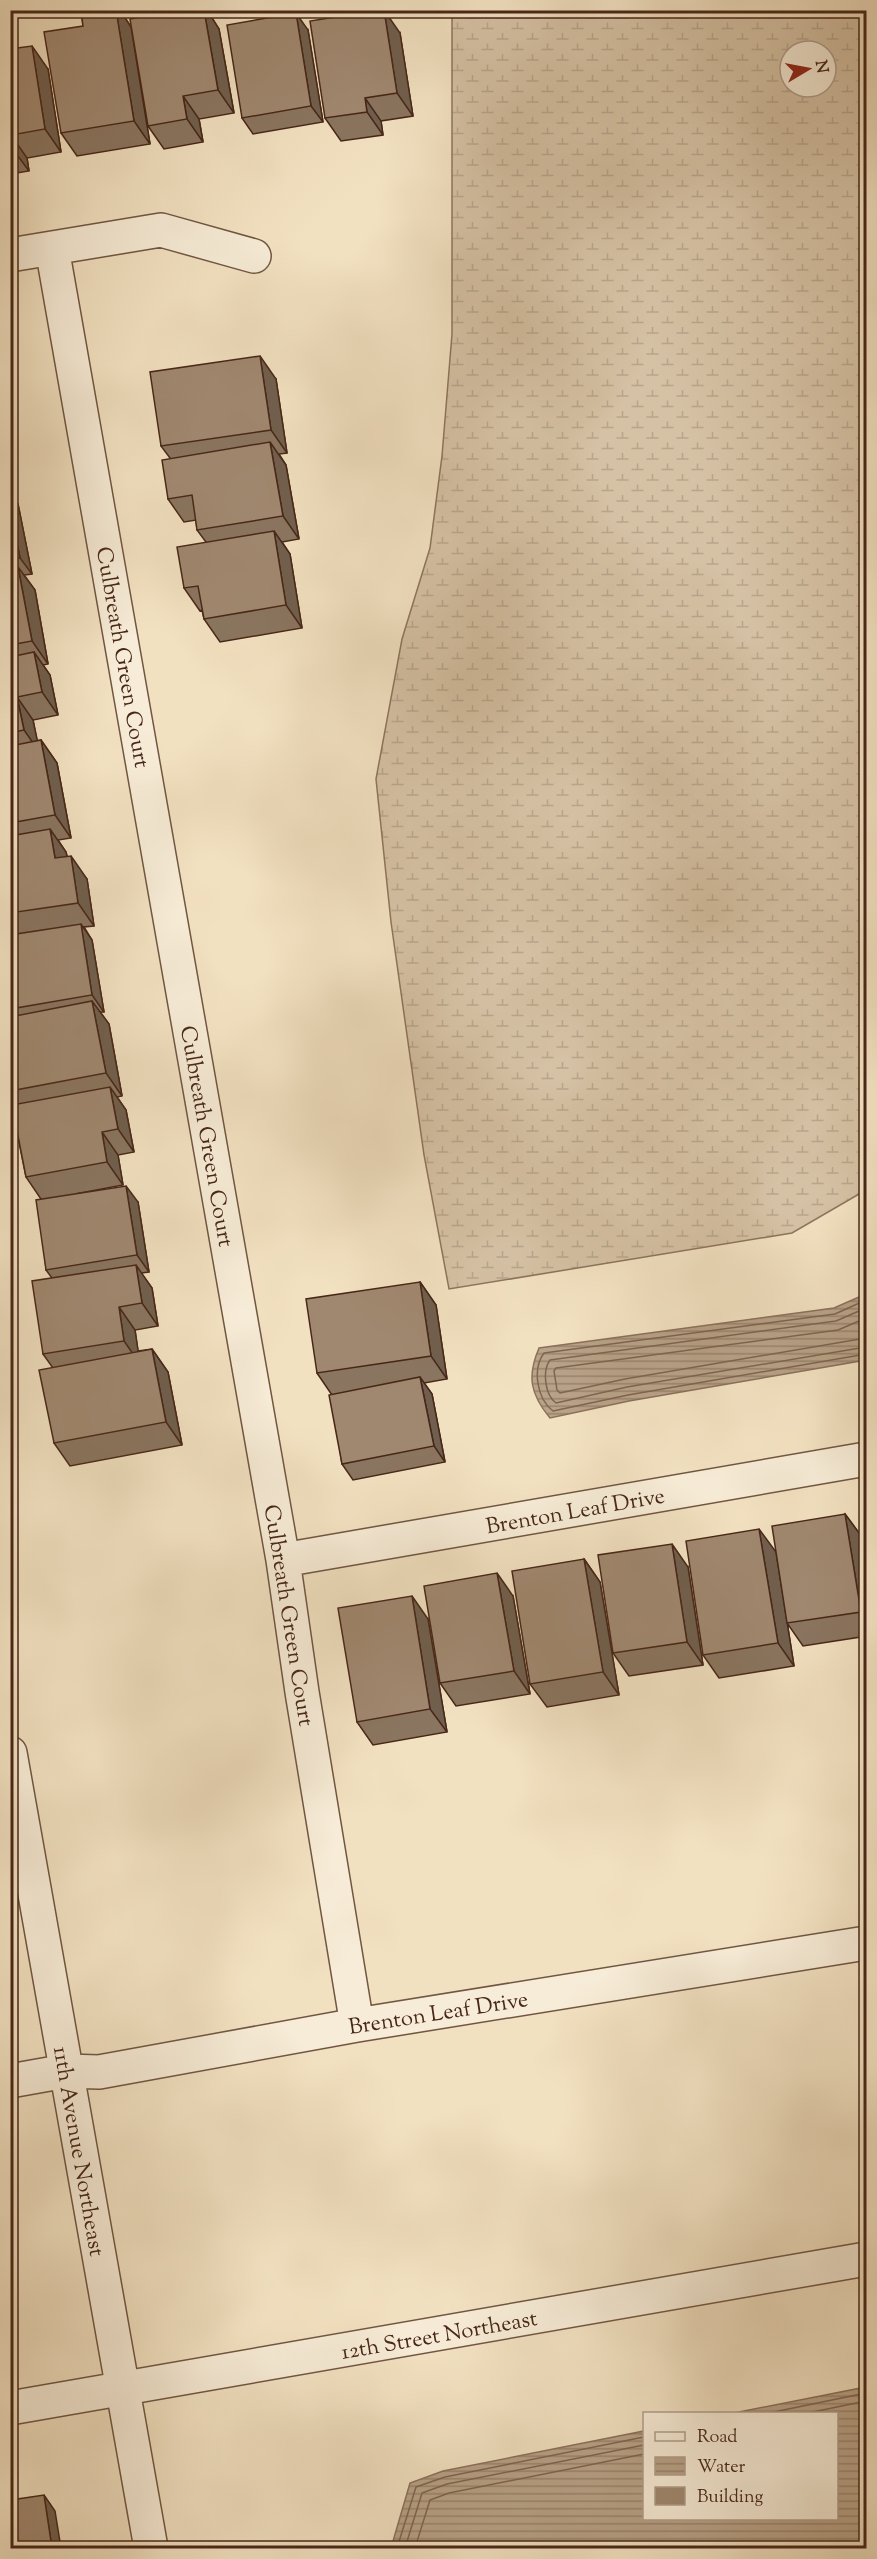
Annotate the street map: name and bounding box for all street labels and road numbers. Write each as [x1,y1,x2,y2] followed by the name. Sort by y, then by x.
[86,544,156,771] street label: Culbreath Green Court
[170,1023,240,1250] street label: Culbreath Green Court
[483,1481,668,1544] street label: Brenton Leaf Drive
[254,1502,320,1729] street label: Culbreath Green Court
[346,1985,530,2045] street label: Brenton Leaf Drive
[43,2044,111,2259] street label: 11th Avenue Northeast
[339,2304,541,2370] street label: 12th Street Northeast

